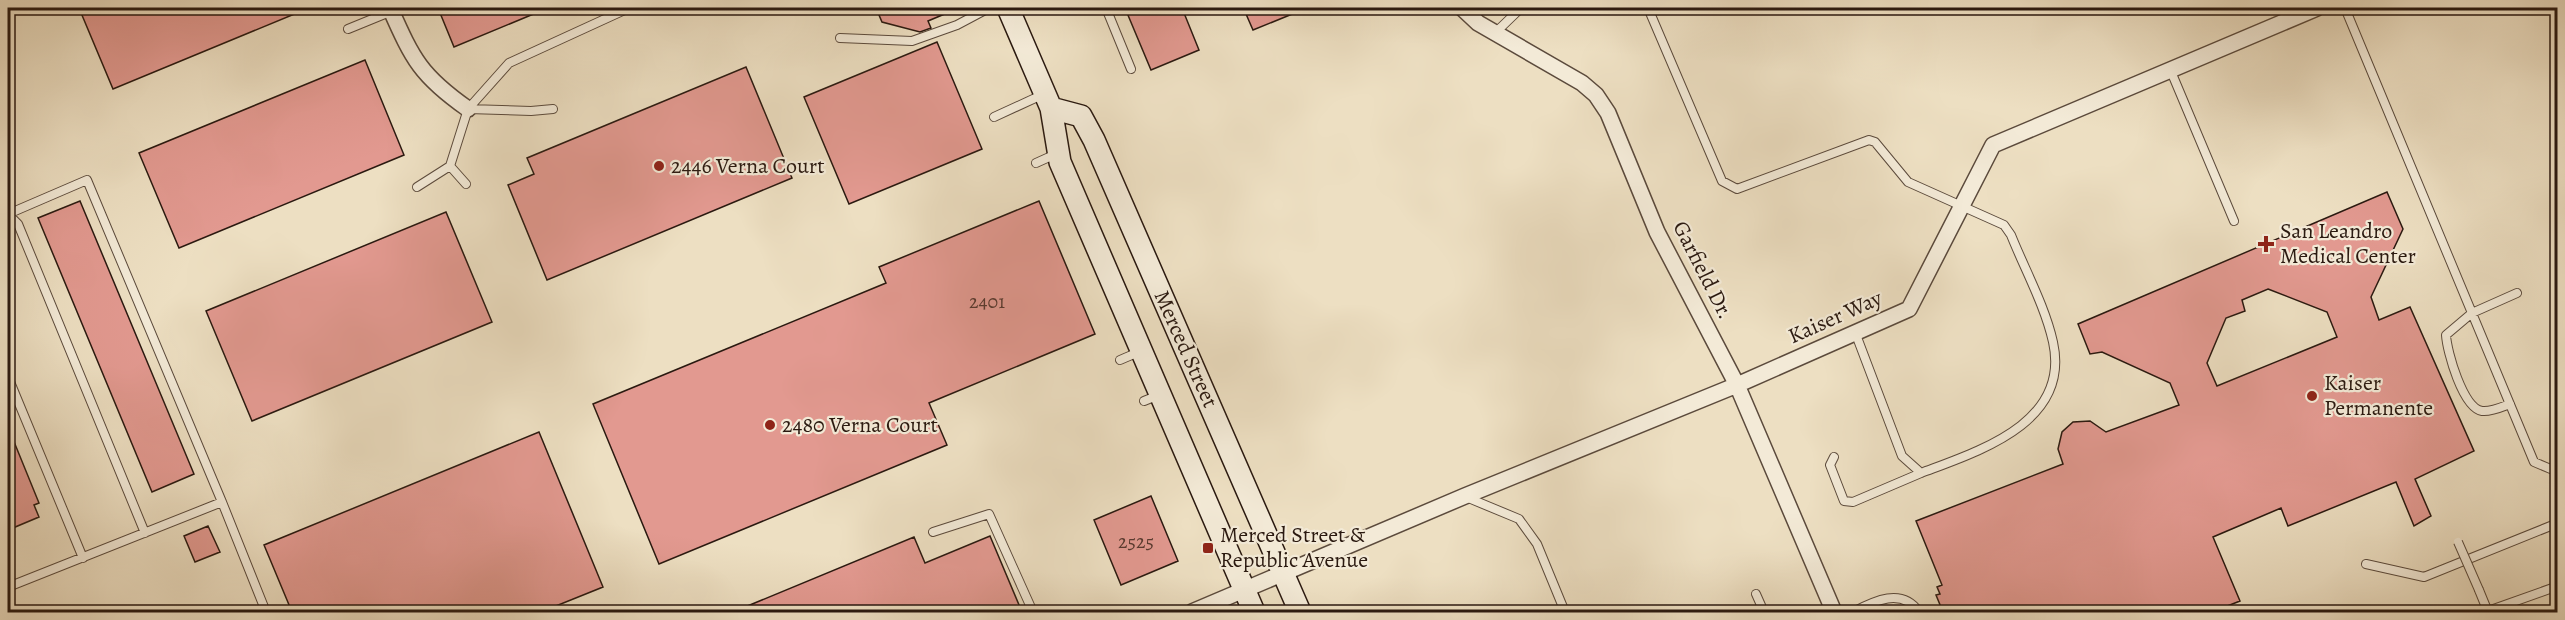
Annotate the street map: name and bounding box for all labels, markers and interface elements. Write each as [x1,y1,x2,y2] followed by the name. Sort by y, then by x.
[671,151,825,181] place label: 2446 Verna Court
[652,159,666,173] marker: 2446 Verna Court
[1666,216,1740,324] street label: Garfield Dr.
[2280,216,2416,271] place label: San Leandro Medical Center
[2257,235,2275,253] marker: San Leandro Medical Center
[1783,283,1887,351] street label: Kaiser Way
[1147,286,1225,412] street label: Merced Street
[969,288,1005,315] house number: 2401
[2324,368,2433,423] place label: Kaiser Permanente
[2305,389,2319,403] marker: Kaiser Permanente
[782,410,938,440] place label: 2480 Verna Court
[763,418,777,432] marker: 2480 Verna Court
[1220,520,1368,575] place label: Merced Street & Republic Avenue
[1118,528,1154,555] house number: 2525
[1201,541,1215,555] marker: Merced Street & Republic Avenue

